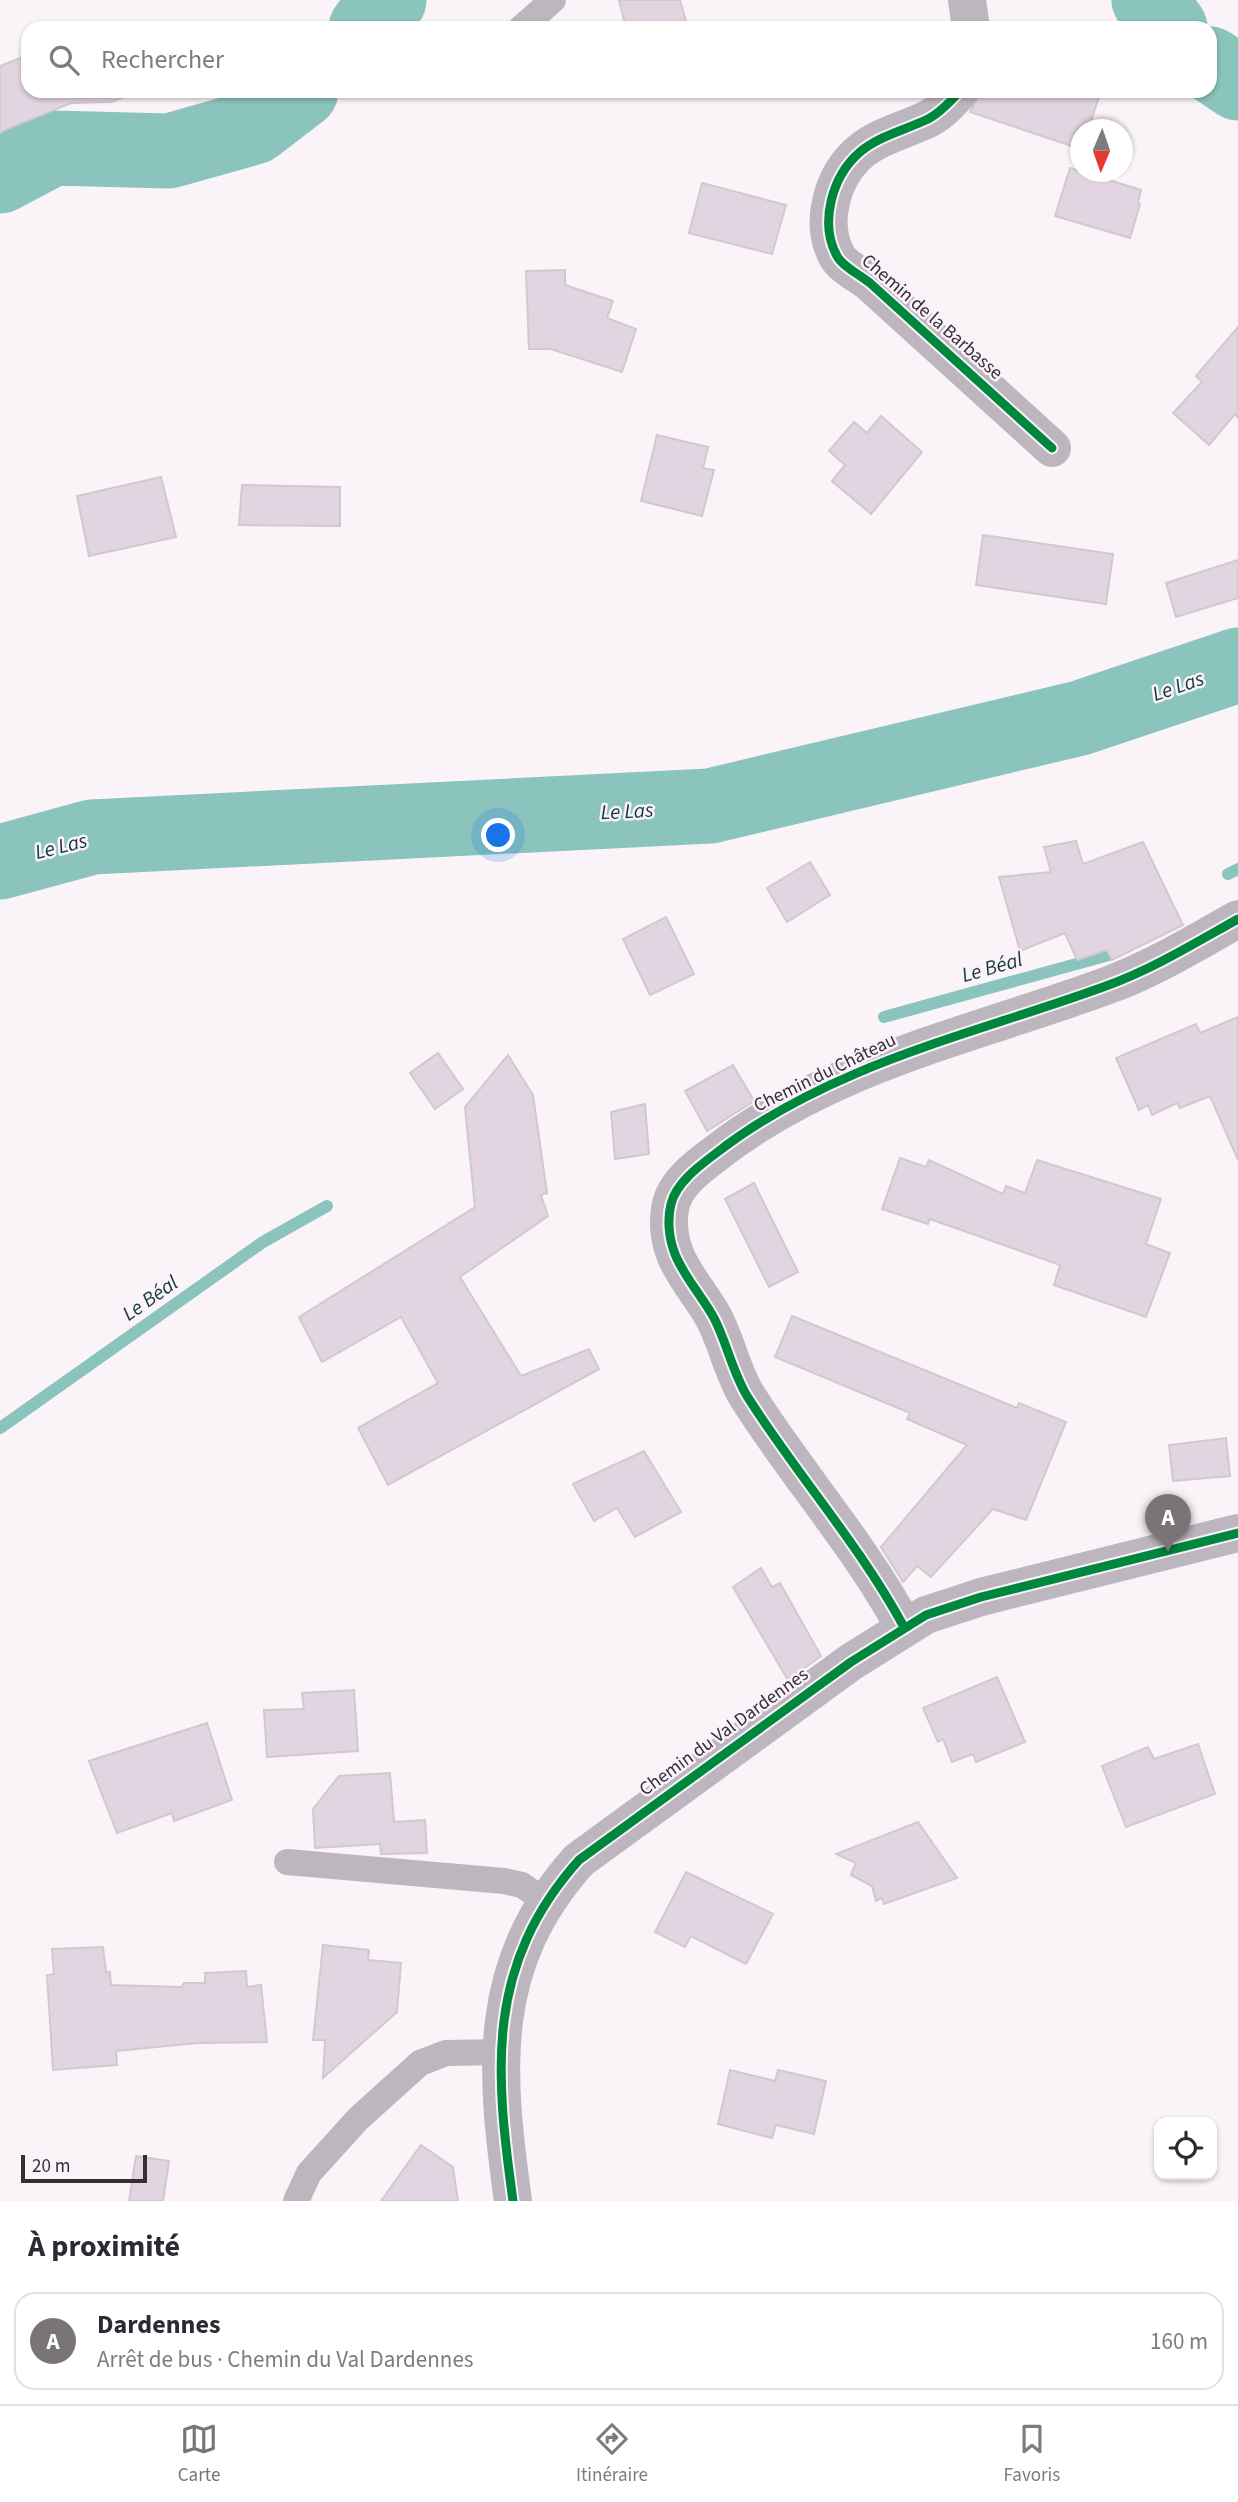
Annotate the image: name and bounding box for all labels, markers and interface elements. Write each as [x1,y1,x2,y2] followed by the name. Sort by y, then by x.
[21,21,1217,98] search box
[45,41,83,79] icon: search
[101,41,224,78] text: Rechercher
[1070,119,1133,182] north arrow
[855,248,1009,386] street label: Chemin de la Barbasse
[1148,663,1208,709] water label: Le Las
[600,795,654,827] water label: Le Las
[481,818,515,852] your location
[32,825,90,867] water label: Le Las
[958,944,1027,990] water label: Le Béal
[749,1027,901,1119] street label: Chemin du Château
[116,1267,185,1328] water label: Le Béal
[1145,1494,1191,1552] pin: A
[634,1661,814,1803] street label: Chemin du Val Dardennes
[1154,2117,1217,2180] map controls
[1154,2117,1217,2180] button: locate
[21,2152,147,2184] scale bar
[32,2153,70,2180] text: 20 m
[28,2225,180,2268] text: À proximité
[97,2306,220,2343] text: Dardennes
[46,2325,60,2358] text: A
[1150,2325,1208,2358] text: 160 m
[97,2343,473,2376] text: Arrêt de bus · Chemin du Val Dardennes
[178,2420,220,2489] tab: Carte
[576,2420,648,2489] tab: Itinéraire
[1004,2420,1060,2489] tab: Favoris

